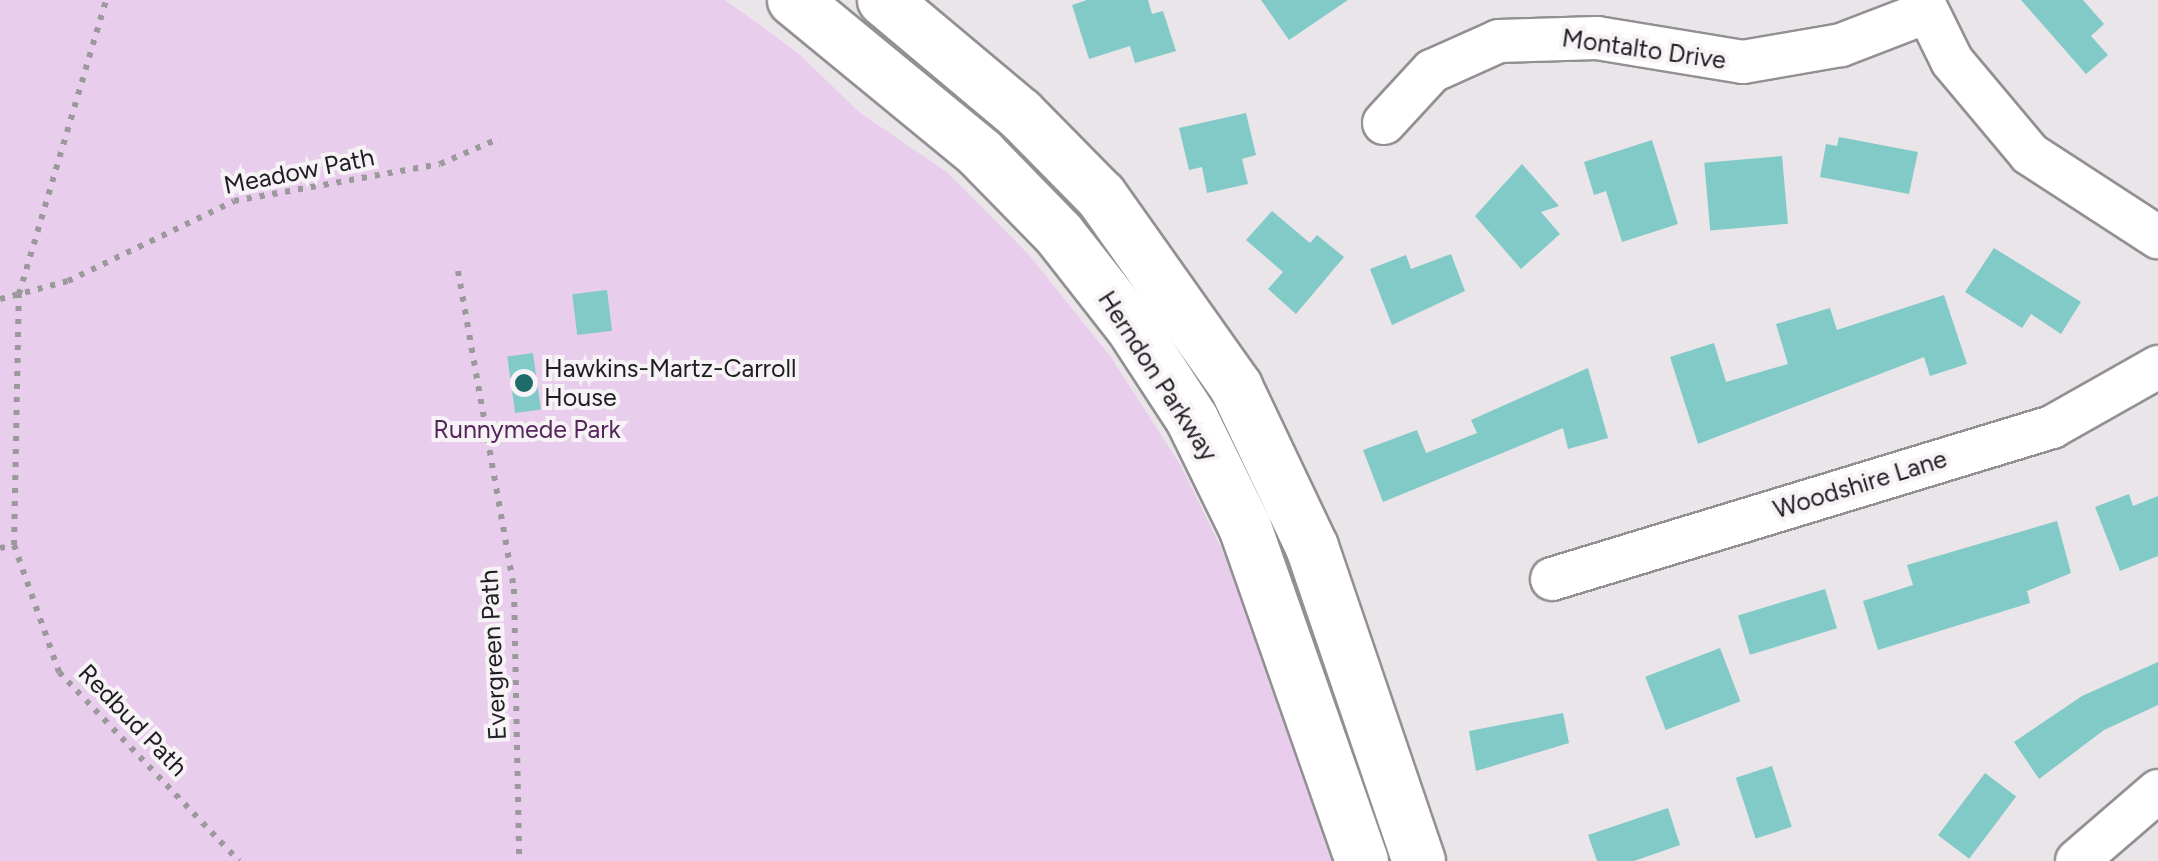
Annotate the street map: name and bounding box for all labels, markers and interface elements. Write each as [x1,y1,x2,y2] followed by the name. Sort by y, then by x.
[1560,23,1728,75] street label: Montalto Drive
[221,142,377,200] street label: Meadow Path
[1092,285,1224,467] street label: Herndon Parkway
[544,354,797,413] place label: Hawkins-Martz-Carroll House
[513,372,535,394] marker: Hawkins-Martz-Carroll House
[433,414,621,444] park label: Runnymede Park
[1770,443,1950,525] street label: Woodshire Lane
[474,569,512,741] street label: Evergreen Path
[72,658,194,782] street label: Redbud Path

